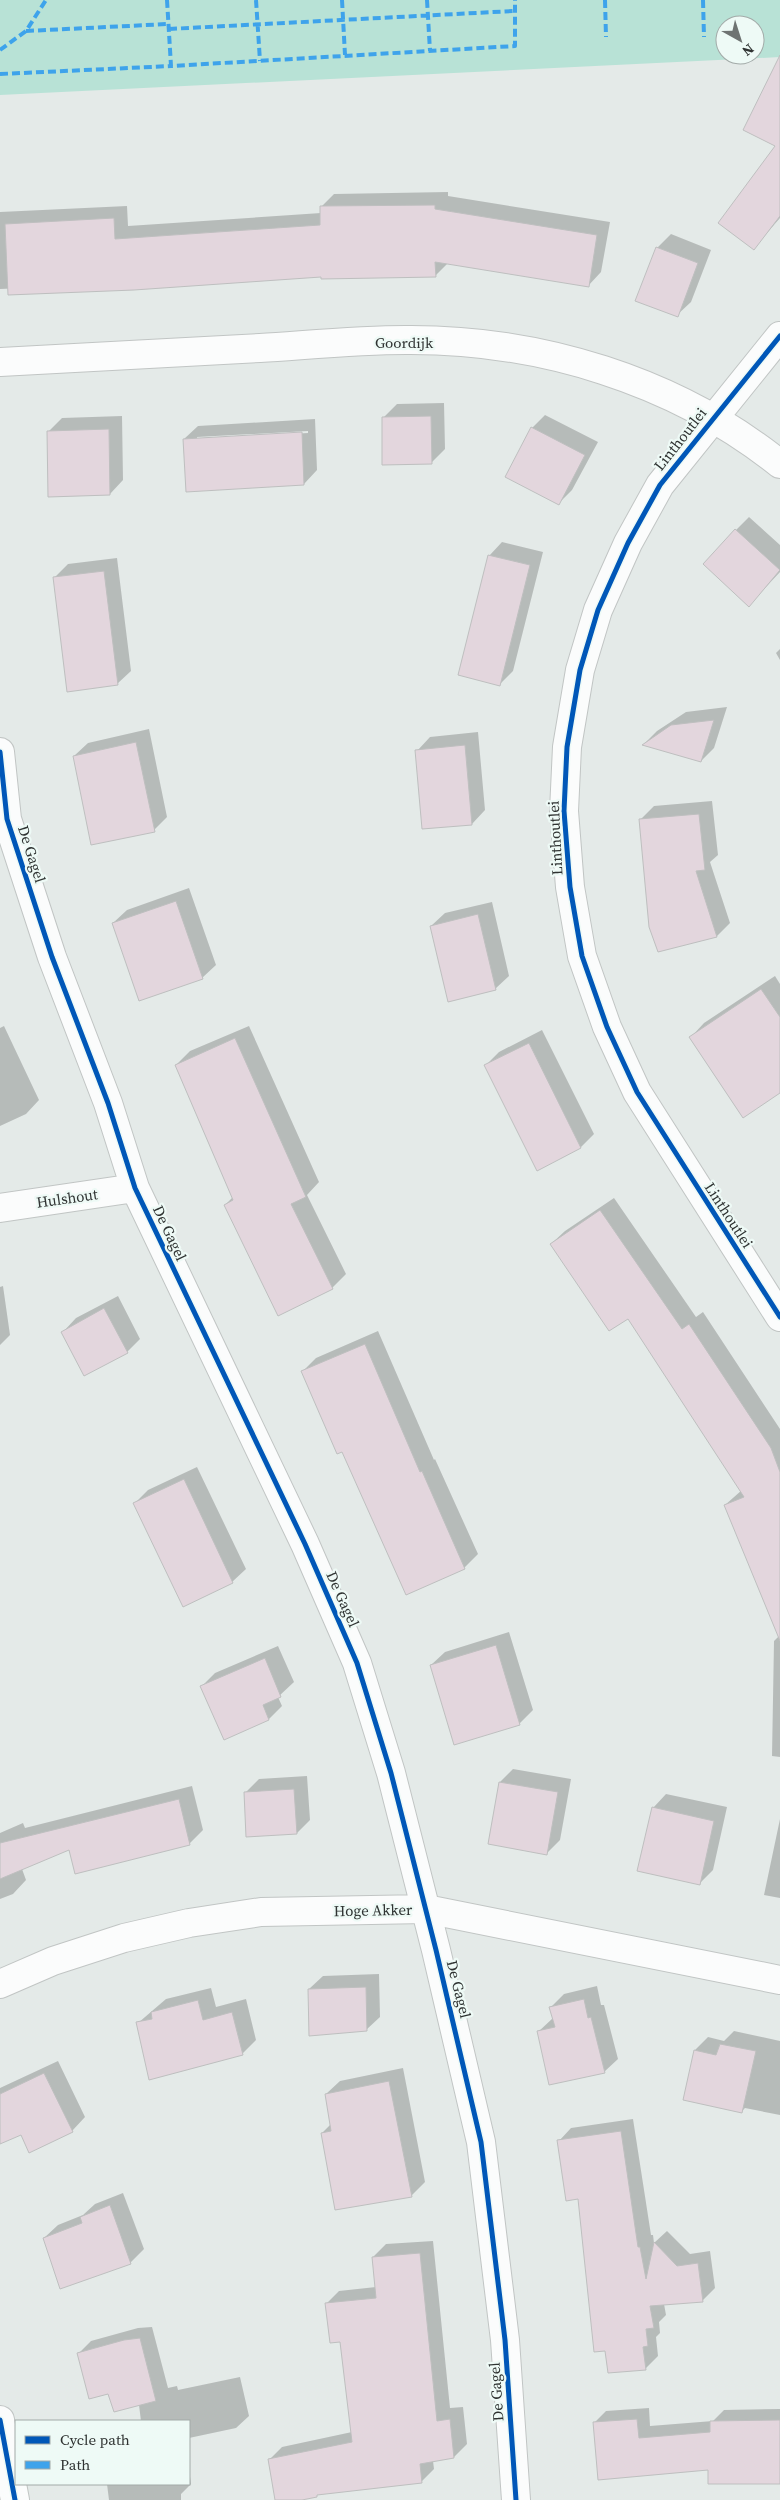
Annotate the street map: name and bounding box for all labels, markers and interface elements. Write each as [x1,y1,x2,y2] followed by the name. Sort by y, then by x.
[715,15,765,65] north arrow
[738,39,758,61] text: N
[375,332,434,353] street label: Goordijk
[649,403,711,475] street label: Linthoutlei
[543,800,567,876] street label: Linthoutlei
[13,823,51,886] street label: De Gagel
[700,1178,758,1252] street label: Linthoutlei
[35,1183,99,1213] street label: Hulshout
[148,1202,192,1265] street label: De Gagel
[321,1568,365,1631] street label: De Gagel
[334,1899,413,1921] street label: Hoge Akker
[442,1958,476,2021] street label: De Gagel
[483,2361,509,2422] street label: De Gagel
[15,2420,190,2485] legend
[60,2429,130,2450] text: Cycle path
[60,2454,90,2475] text: Path

